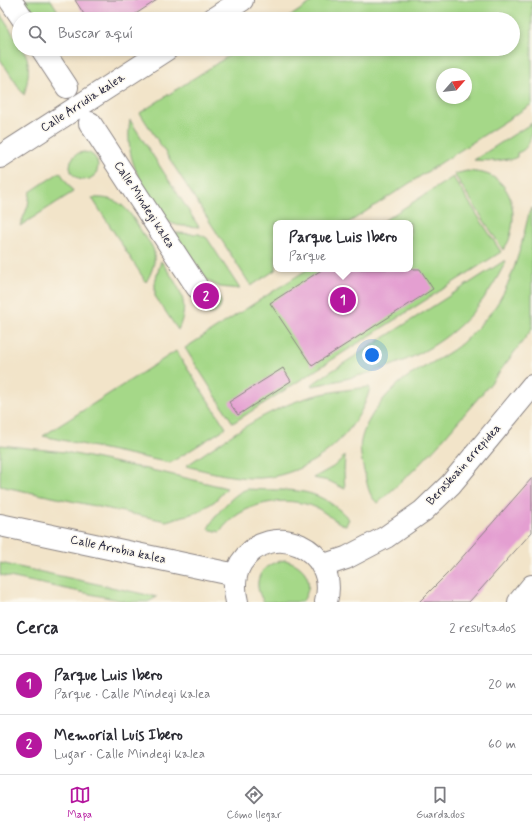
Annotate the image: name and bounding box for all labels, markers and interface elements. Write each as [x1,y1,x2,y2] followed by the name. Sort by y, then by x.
[12,12,520,56] search box
[26,23,48,45] icon: search
[58,24,133,44] text: Buscar aquí
[436,68,472,104] north arrow
[38,69,129,136] street label: Calle Arridia kalea
[110,158,178,252] street label: Calle Mindegi kalea
[273,220,413,272] popup
[289,228,397,248] text: Parque Luis Ibero
[289,248,326,265] text: Parque
[193,281,219,311] pin: 2
[330,285,356,315] pin: 1
[362,345,382,365] your location
[423,421,505,509] street label: Beraskoain errepidea
[69,532,167,568] street label: Calle Arrobia kalea
[16,617,59,639] text: Cerca
[449,620,516,637] text: 2 resultados
[54,666,162,686] text: Parque Luis Ibero
[26,676,32,693] text: 1
[488,676,516,693] text: 20 m
[54,686,210,703] text: Parque · Calle Mindegi kalea
[54,726,183,746] text: Memorial Luis Ibero
[26,736,32,753] text: 2
[488,736,516,753] text: 60 m
[54,746,205,763] text: Lugar · Calle Mindegi kalea
[67,784,92,822] tab: Mapa
[227,784,282,822] tab: Cómo llegar
[416,784,465,822] tab: Guardados

